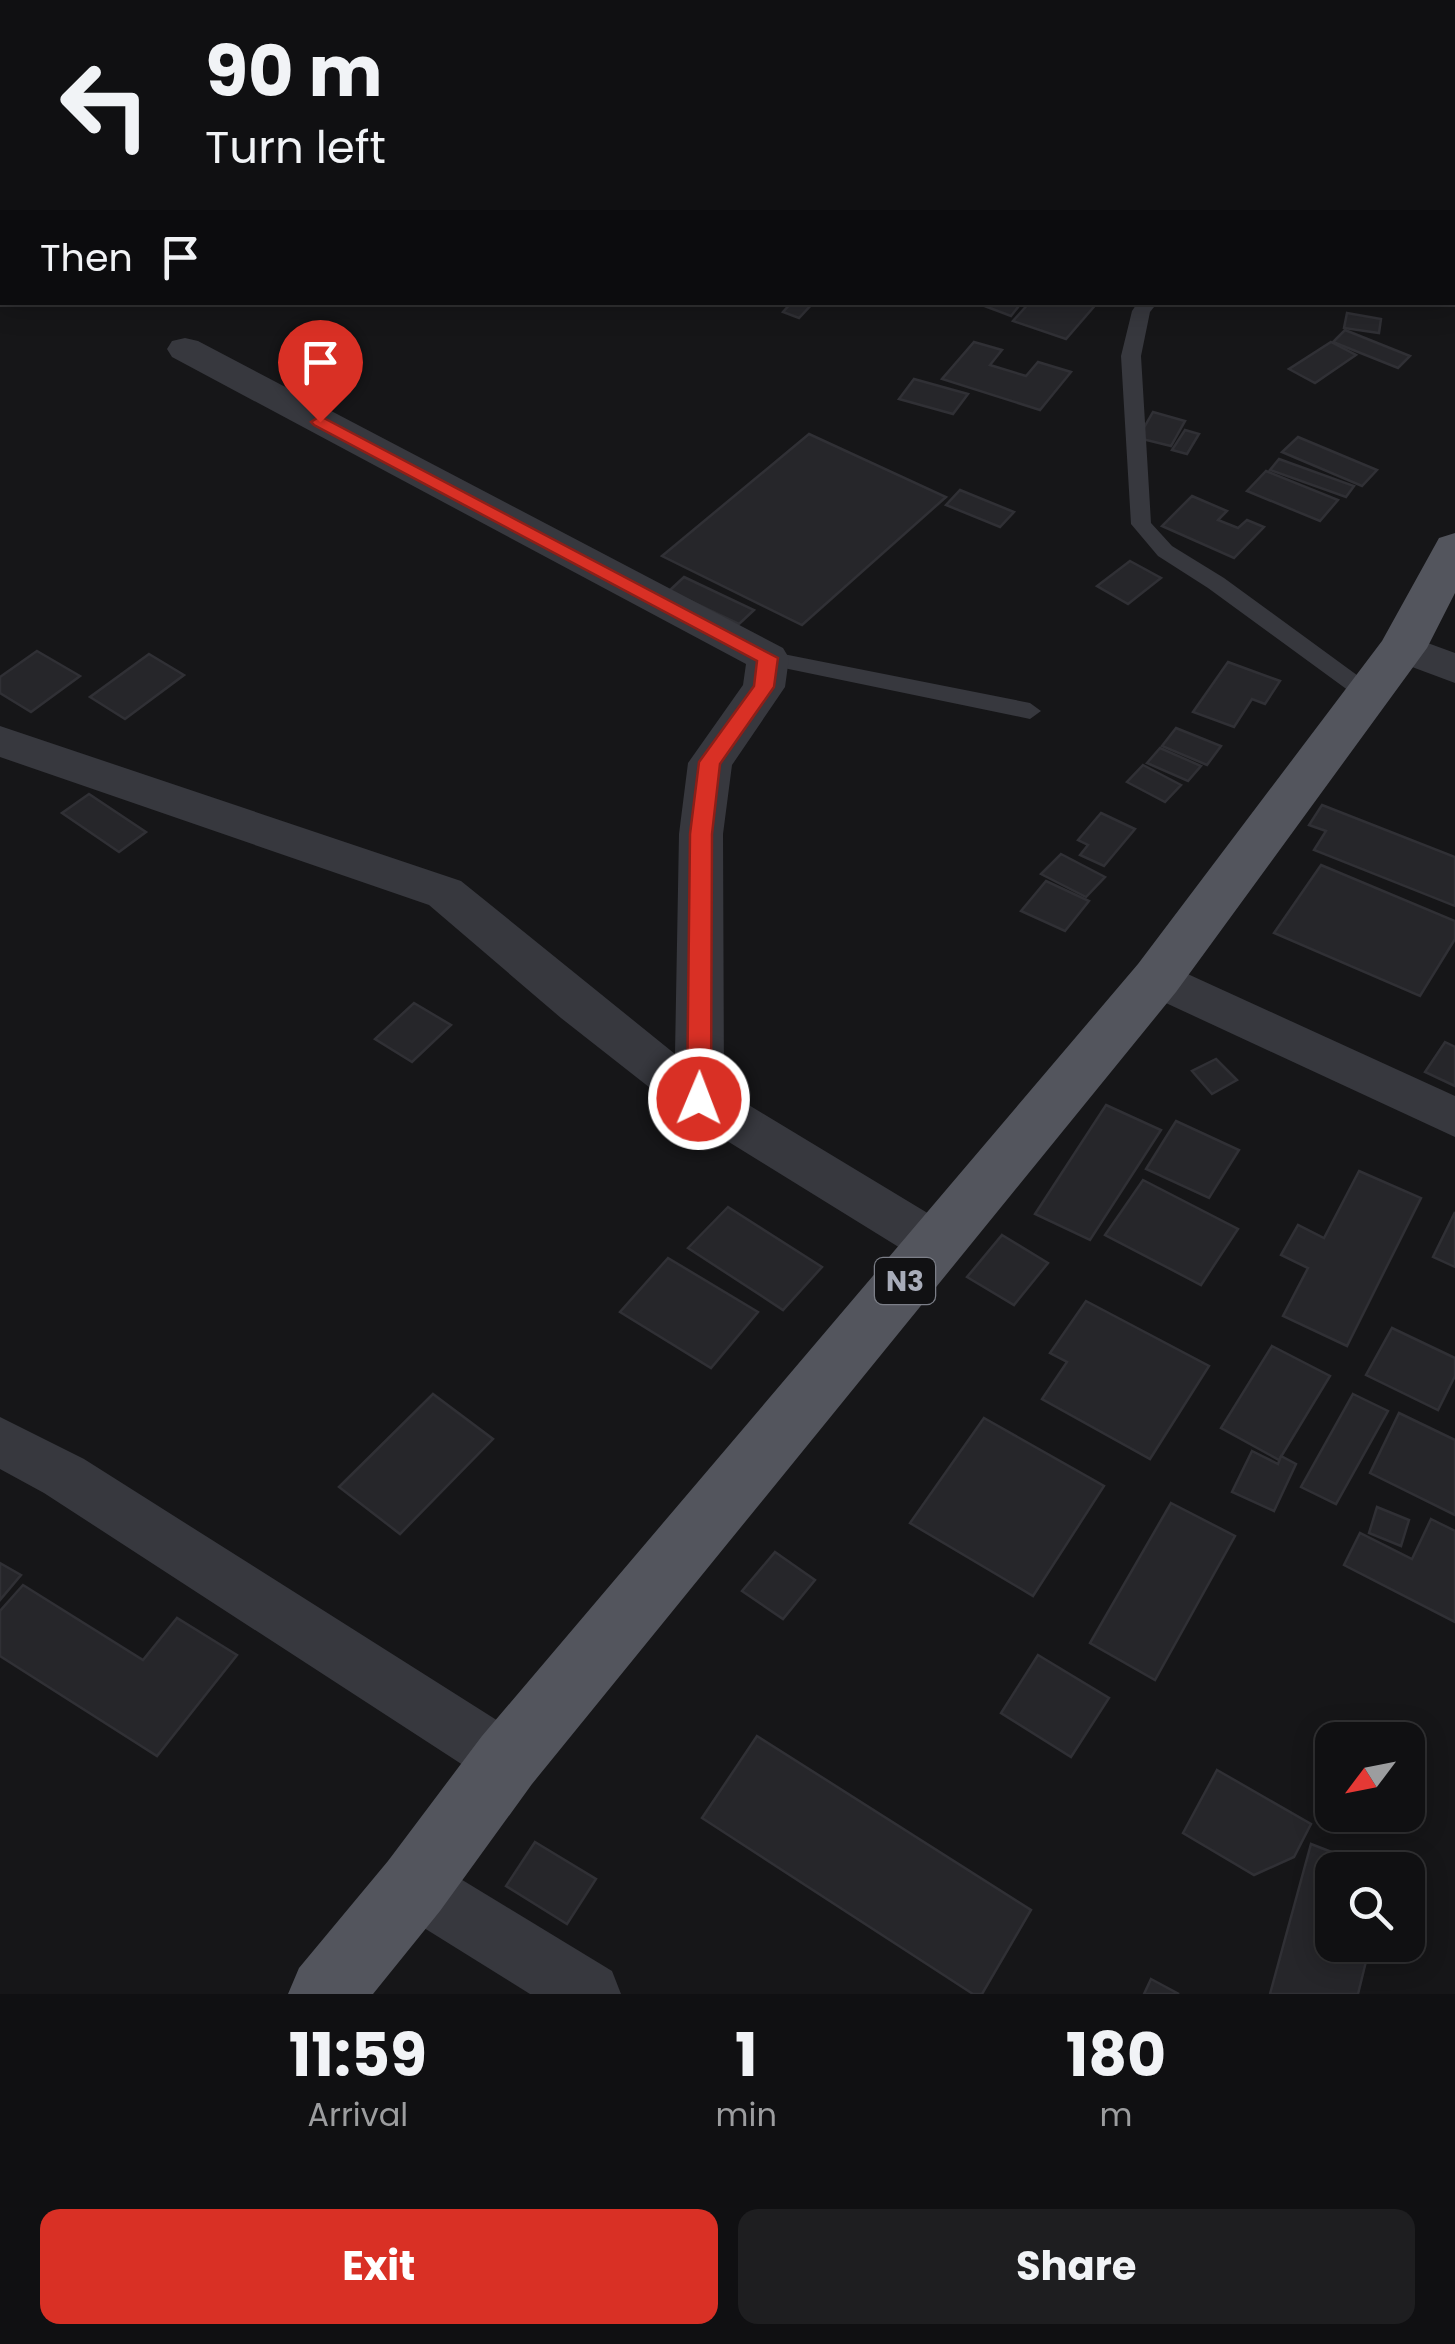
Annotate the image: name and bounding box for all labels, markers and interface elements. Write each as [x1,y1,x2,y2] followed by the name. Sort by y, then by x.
[205,22,383,121] text: 90 m
[40,40,170,170] icon: left
[205,116,386,179] text: Turn left
[153,230,208,285] icon: arrive
[40,231,133,284] text: Then
[278,320,363,423] pin
[293,335,348,390] icon: arrive
[647,1047,751,1151] position arrow
[875,1258,935,1304] road number: N3
[1315,1722,1425,1832] north arrow
[1315,1722,1425,1962] map controls
[1315,1852,1425,1962] button: search
[289,2013,427,2097] text: 11:59
[735,2013,758,2097] text: 1
[1066,2013,1166,2097] text: 180
[307,2092,408,2137] text: Arrival
[716,2092,777,2137] text: min
[1099,2092,1132,2137] text: m
[40,2209,718,2324] button: Exit
[738,2209,1415,2324] button: Share

